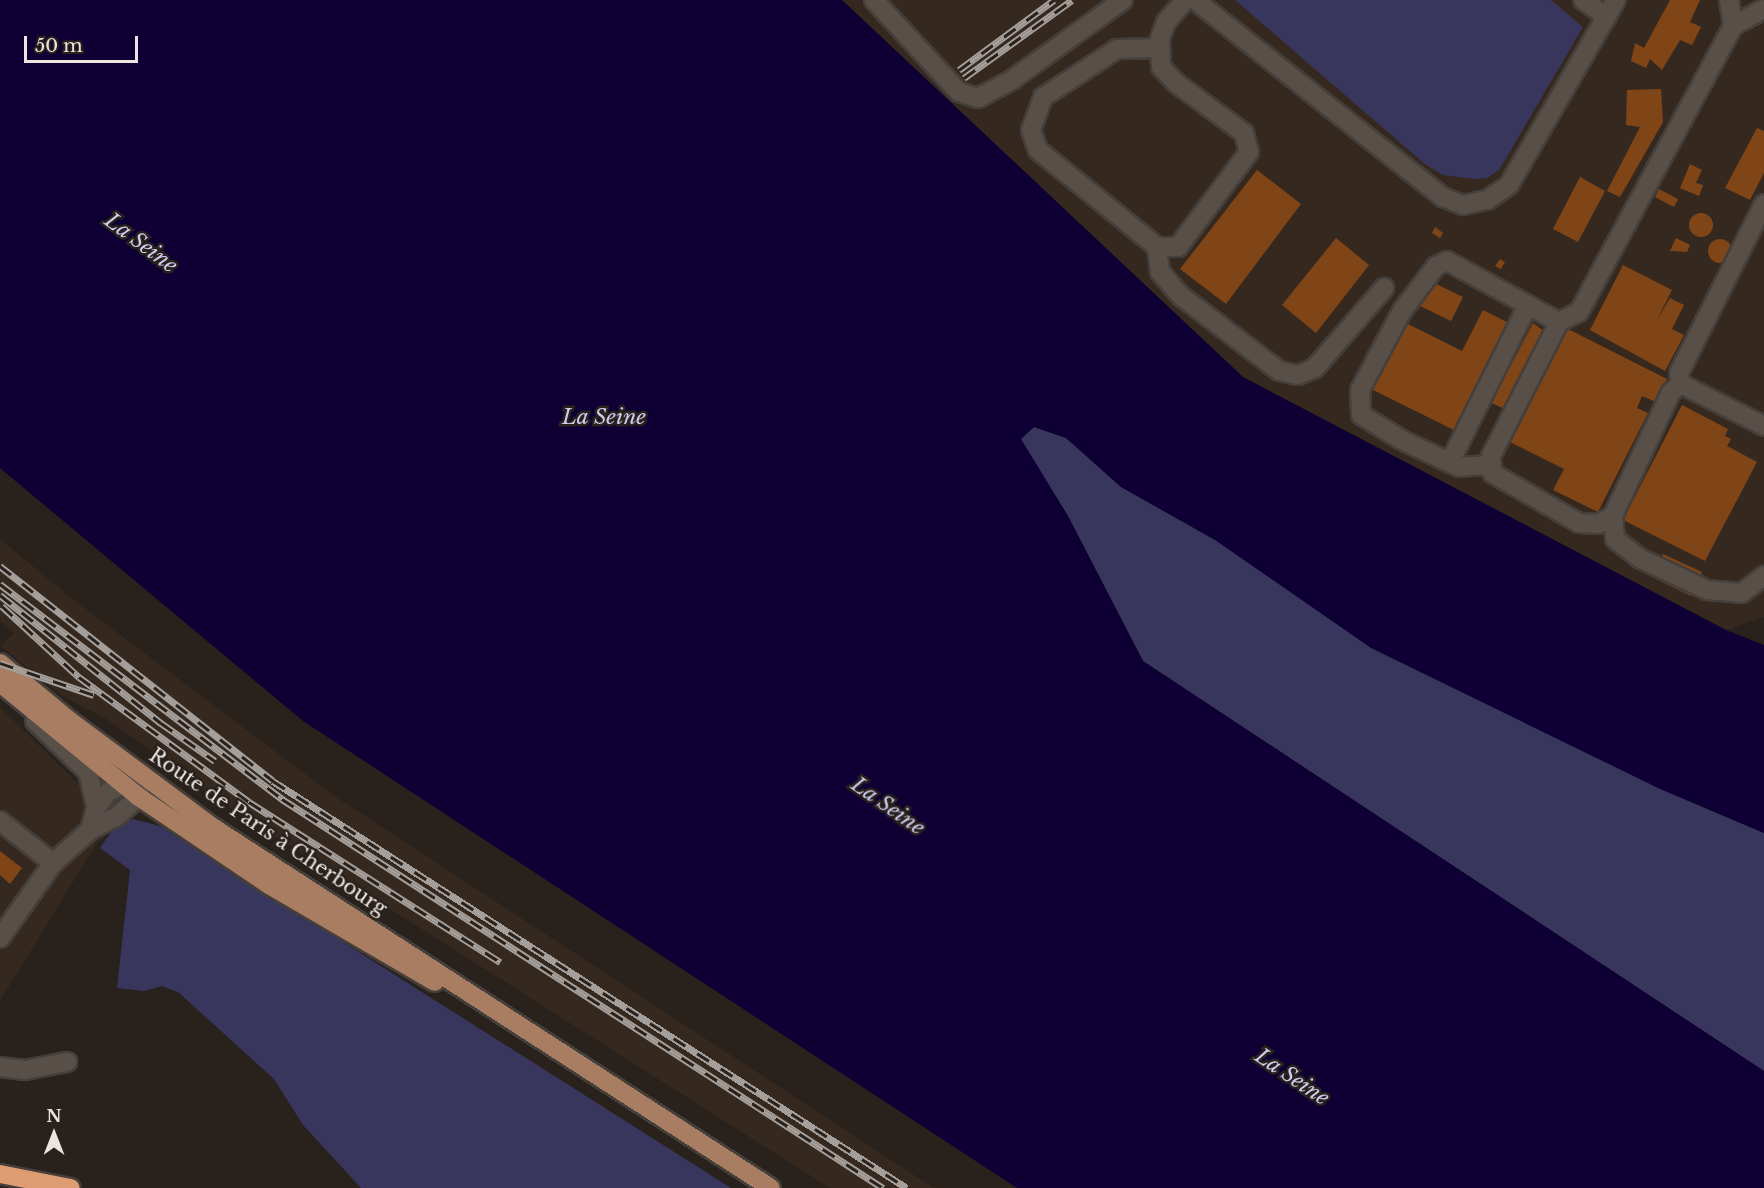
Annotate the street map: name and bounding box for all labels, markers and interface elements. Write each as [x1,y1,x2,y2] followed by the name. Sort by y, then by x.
[27,24,141,62] scale bar
[35,35,83,57] text: 50 m
[100,208,182,278] water label: La Seine
[562,404,646,430] water label: La Seine
[144,743,392,921] street label: Route de Paris à Cherbourg
[846,771,930,841] water label: La Seine
[1250,1043,1334,1111] water label: La Seine
[24,1104,84,1164] north arrow
[46,1106,62,1126] text: N

